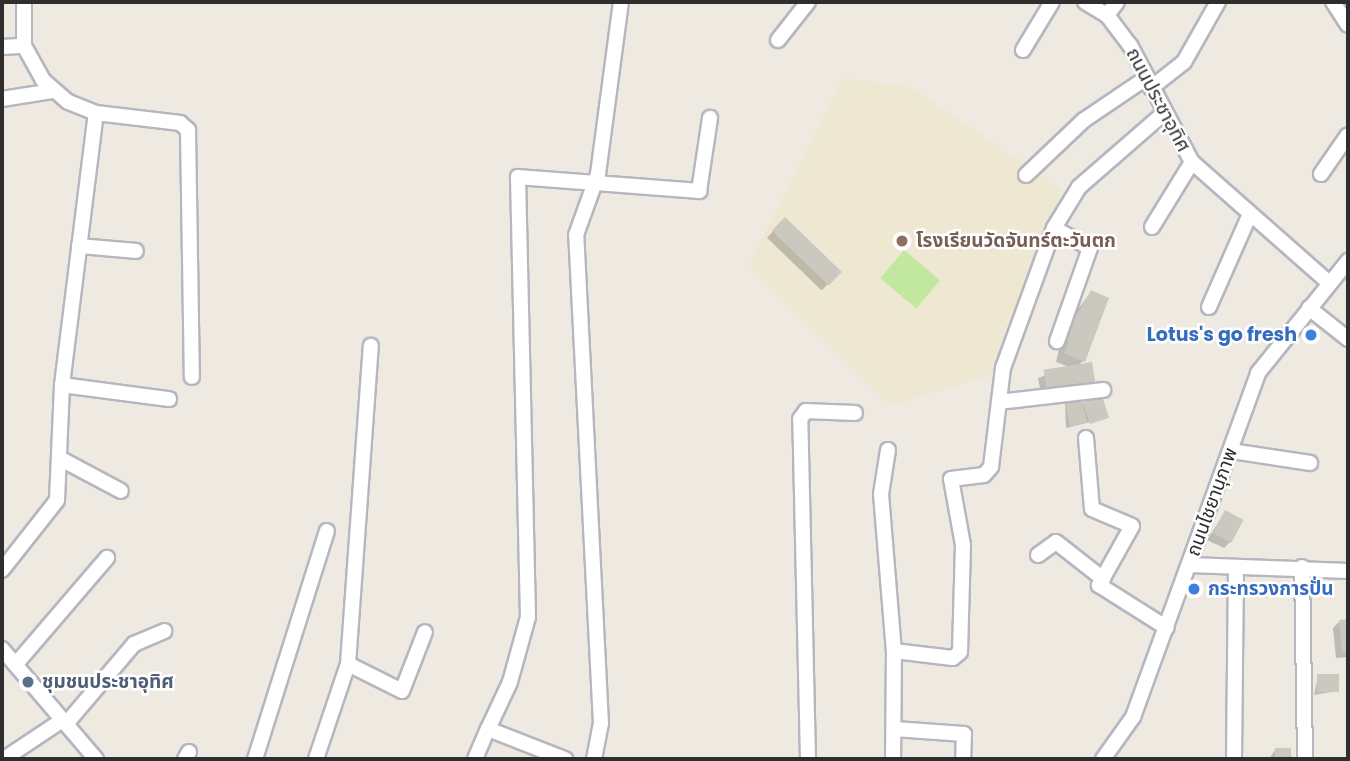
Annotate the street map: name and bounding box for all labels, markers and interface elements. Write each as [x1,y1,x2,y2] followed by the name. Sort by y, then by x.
[1121,44,1195,156] street label: ถนนประชาอุทิศ
[916,230,1116,252] place label: โรงเรียนวัดจันทร์ตะวันตก
[894,233,910,249] marker: โรงเรียนวัดจันทร์ตะวันตก
[1147,324,1297,346] place label: Lotus's go fresh
[1303,327,1319,343] marker: Lotus's go fresh
[1182,445,1242,559] street label: ถนนไชยานุภาพ
[1208,578,1333,600] place label: กระทรวงการปั่น
[1186,581,1202,597] marker: กระทรวงการปั่น
[42,671,174,693] place label: ชุมชนประชาอุทิศ
[20,674,36,690] marker: ชุมชนประชาอุทิศ

